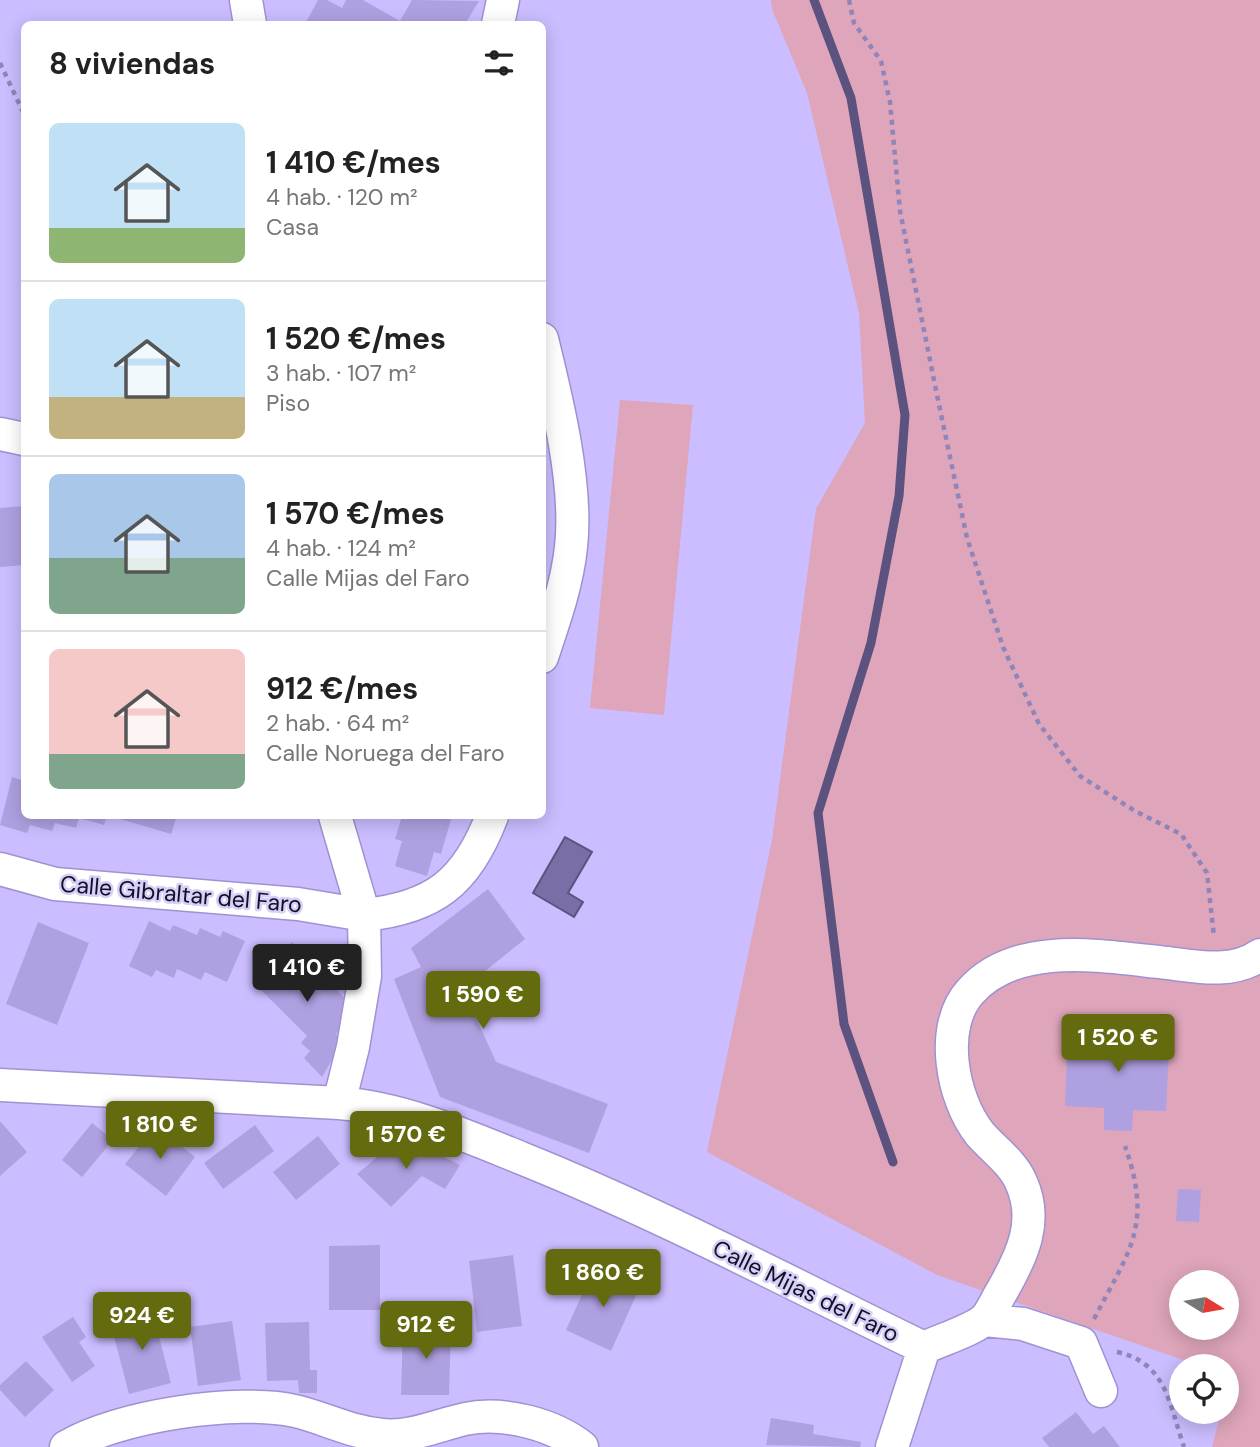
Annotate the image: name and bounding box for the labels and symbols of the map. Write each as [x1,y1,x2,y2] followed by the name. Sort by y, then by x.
[59,868,303,920] street label: Calle Gibraltar del Faro
[242,944,372,1004] pin: 1 410 €
[418,972,548,1031] pin: 1 590 €
[1053,1014,1183,1074] pin: 1 520 €
[95,1102,225,1161] pin: 1 810 €
[341,1112,471,1171] pin: 1 570 €
[708,1233,904,1349] street label: Calle Mijas del Faro
[538,1250,668,1309] pin: 1 860 €
[1169,1270,1239,1340] north arrow
[93,1292,191,1352] pin: 924 €
[377,1302,475,1361] pin: 912 €

